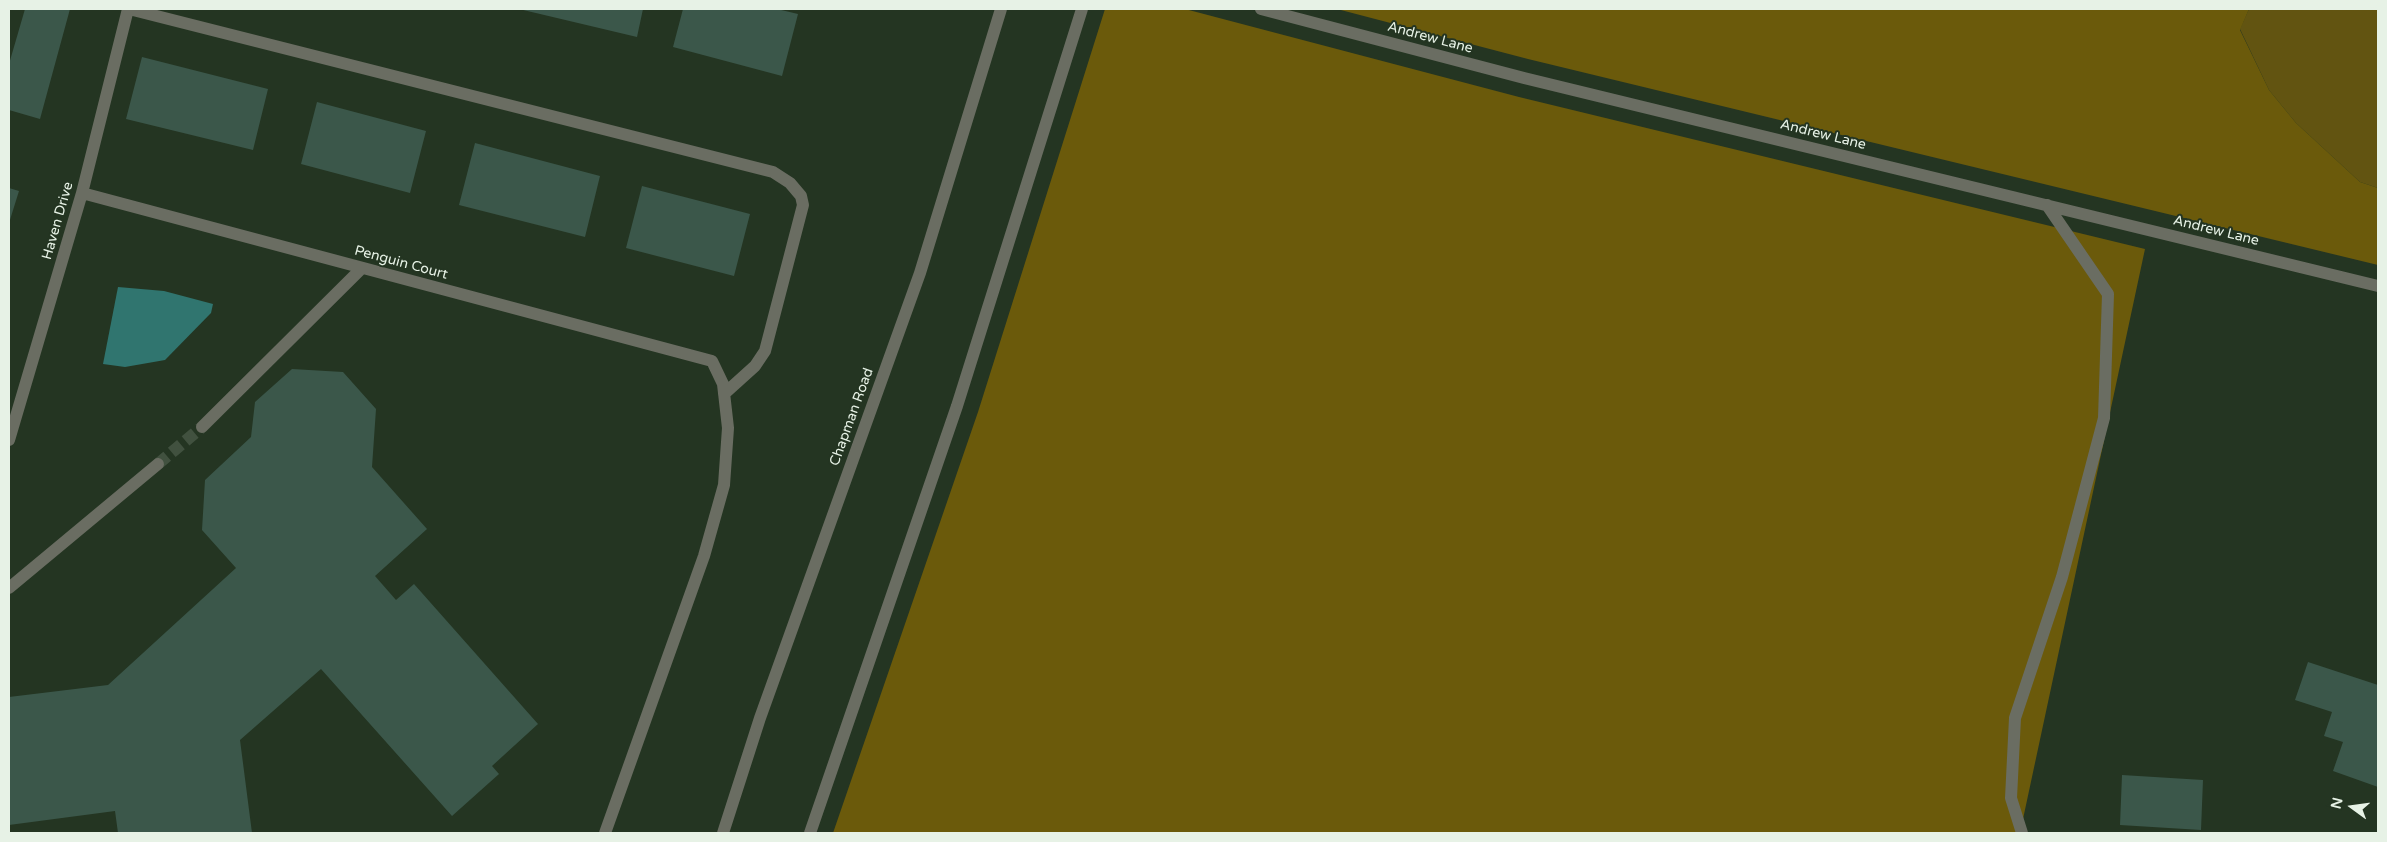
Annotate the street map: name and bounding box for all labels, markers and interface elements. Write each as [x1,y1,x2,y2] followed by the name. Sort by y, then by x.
[1385,19,1475,57] street label: Andrew Lane
[1778,116,1868,154] street label: Andrew Lane
[39,180,77,262] street label: Haven Drive
[2171,212,2261,250] street label: Andrew Lane
[352,242,450,284] street label: Penguin Court
[826,366,878,468] street label: Chapman Road
[2327,782,2377,832] north arrow
[2327,796,2347,811] text: N

